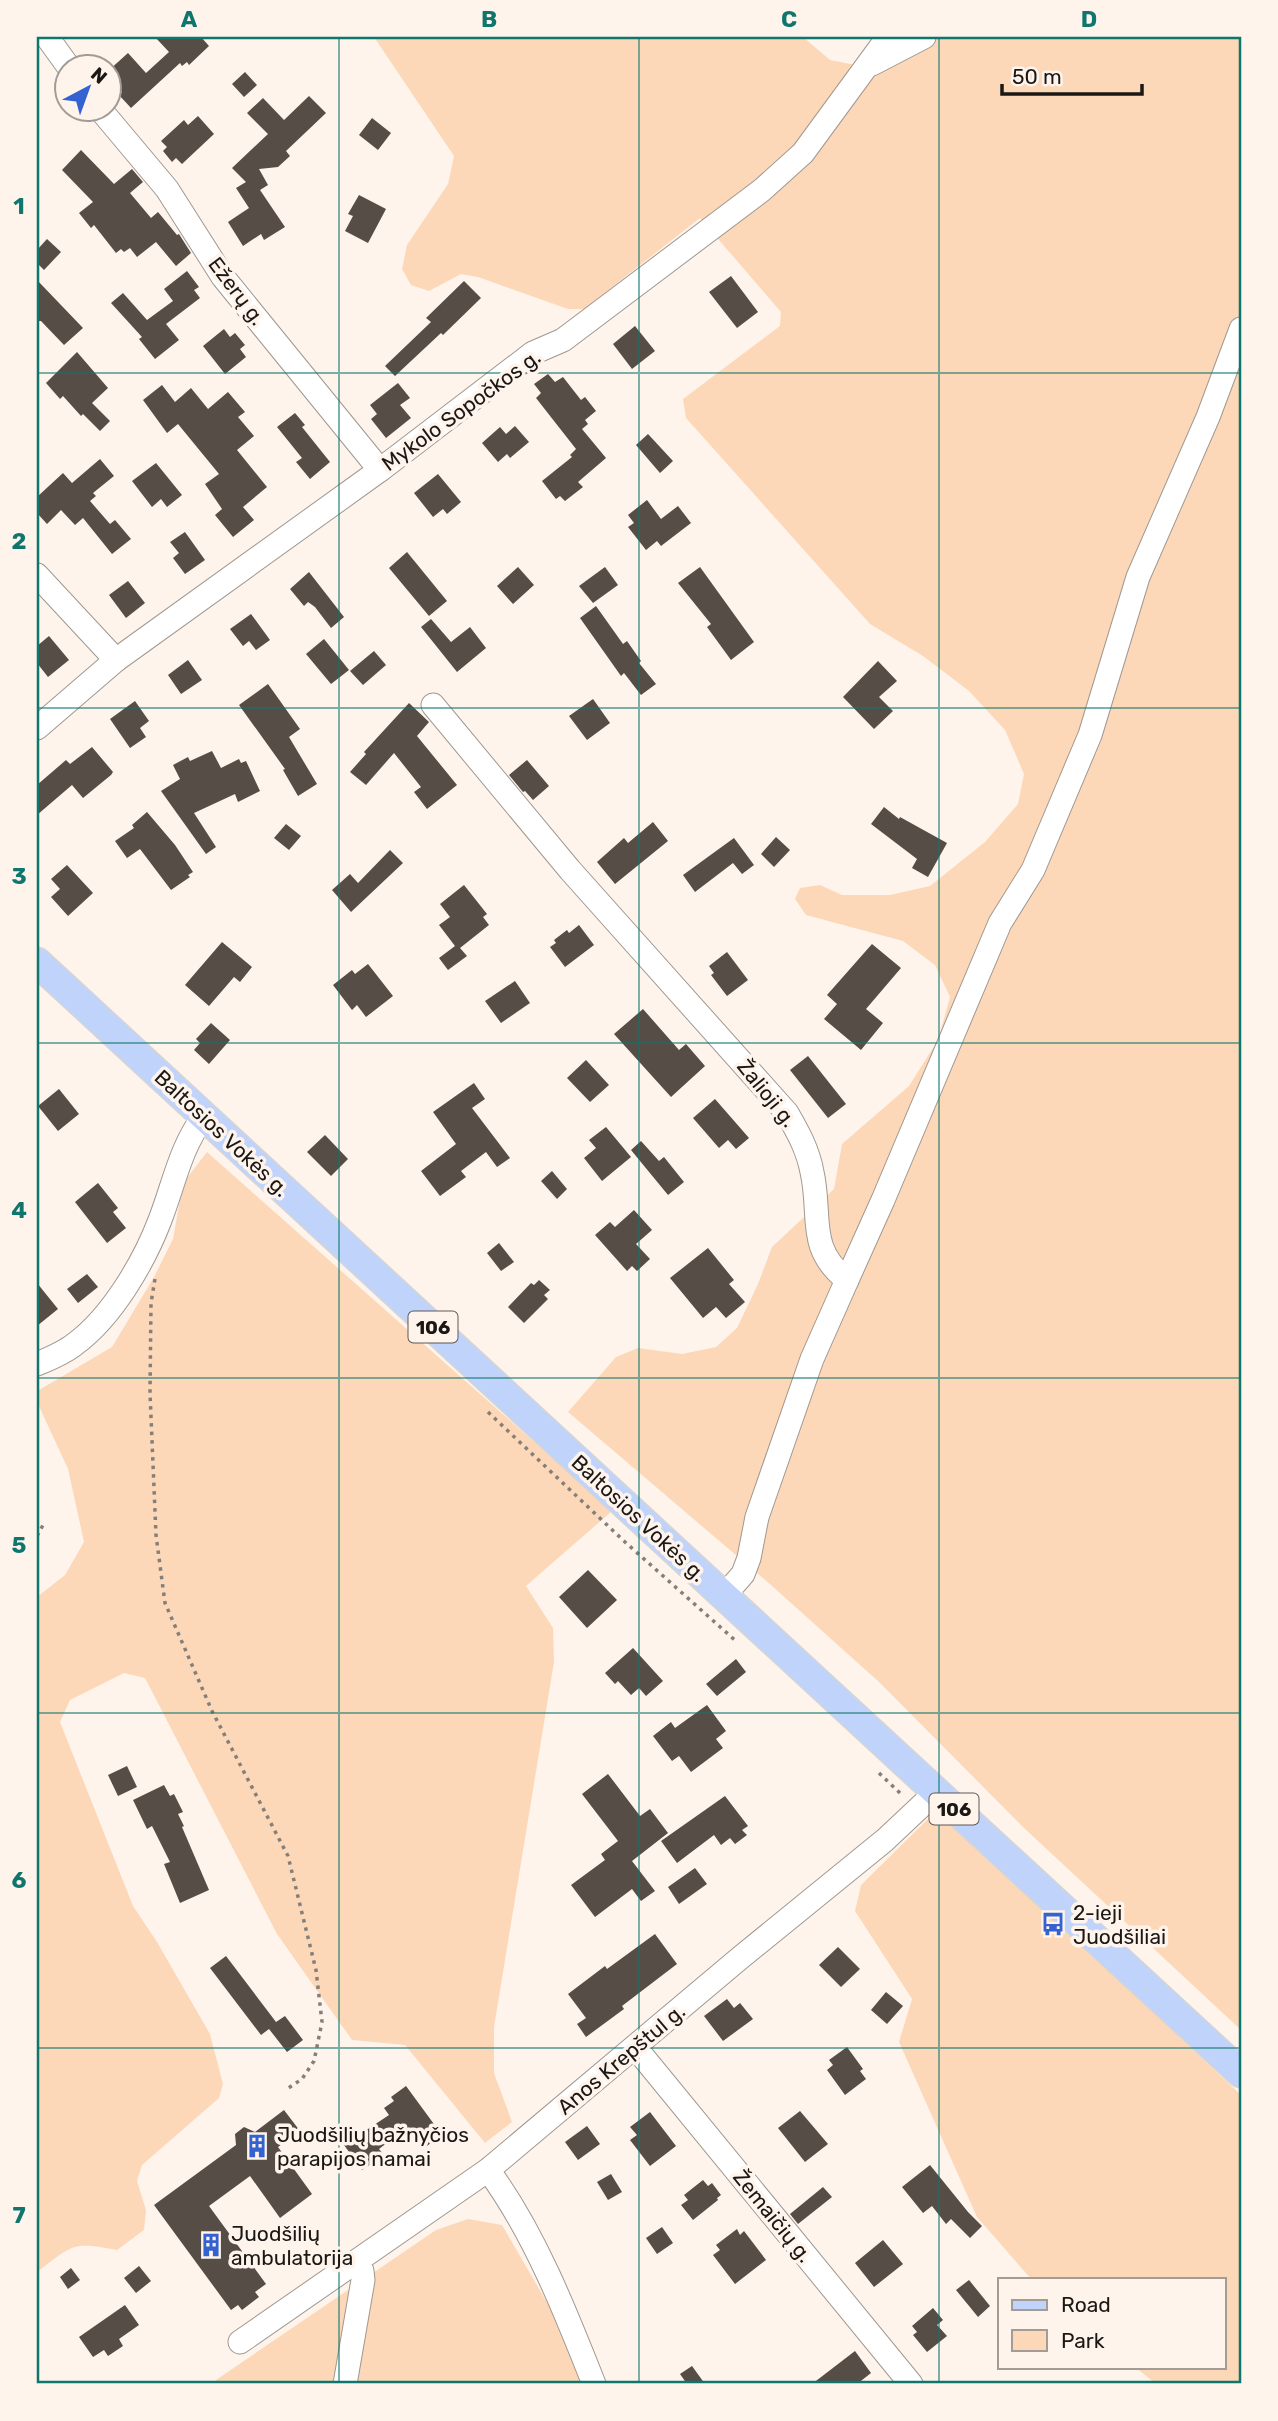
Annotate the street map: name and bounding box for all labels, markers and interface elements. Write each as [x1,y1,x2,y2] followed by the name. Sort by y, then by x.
[181,5,198,33] text: A
[481,5,497,33] text: B
[781,5,797,33] text: C
[1081,5,1097,33] text: D
[52,52,122,122] north arrow
[1002,52,1142,96] scale bar
[86,62,112,89] text: N
[1012,64,1062,89] text: 50 m
[13,192,25,220] text: 1
[203,252,271,330] street label: Ežerų g.
[377,344,545,476] street label: Mykolo Sopočkos g.
[12,527,26,555] text: 2
[11,862,27,890] text: 3
[732,1054,802,1132] street label: Žalioji g.
[150,1064,294,1202] street label: Baltosios Vokės g.
[11,1196,27,1224] text: 4
[408,1312,458,1343] road number: 106
[567,1449,711,1587] street label: Baltosios Vokės g.
[12,1531,27,1559] text: 5
[930,1794,978,1825] road number: 106
[12,1866,27,1894] text: 6
[1073,1900,1166,1949] place label: 2-ieji Juodšiliai
[1039,1910,1067,1938] bus stop icon: 2-ieji Juodšiliai
[552,1998,690,2120] street label: Anos Krepštul g.
[277,2122,469,2171] place label: Juodšilių bažnyčios parapijos namai
[243,2132,271,2160] building icon: Juodšilių bažnyčios parapijos namai
[728,2165,818,2267] street label: Žemaičių g.
[12,2201,26,2229] text: 7
[231,2221,353,2270] place label: Juodšilių ambulatorija
[197,2231,225,2259] building icon: Juodšilių ambulatorija
[998,2278,1226,2368] legend
[1061,2292,1111,2317] text: Road
[1061,2328,1105,2353] text: Park

